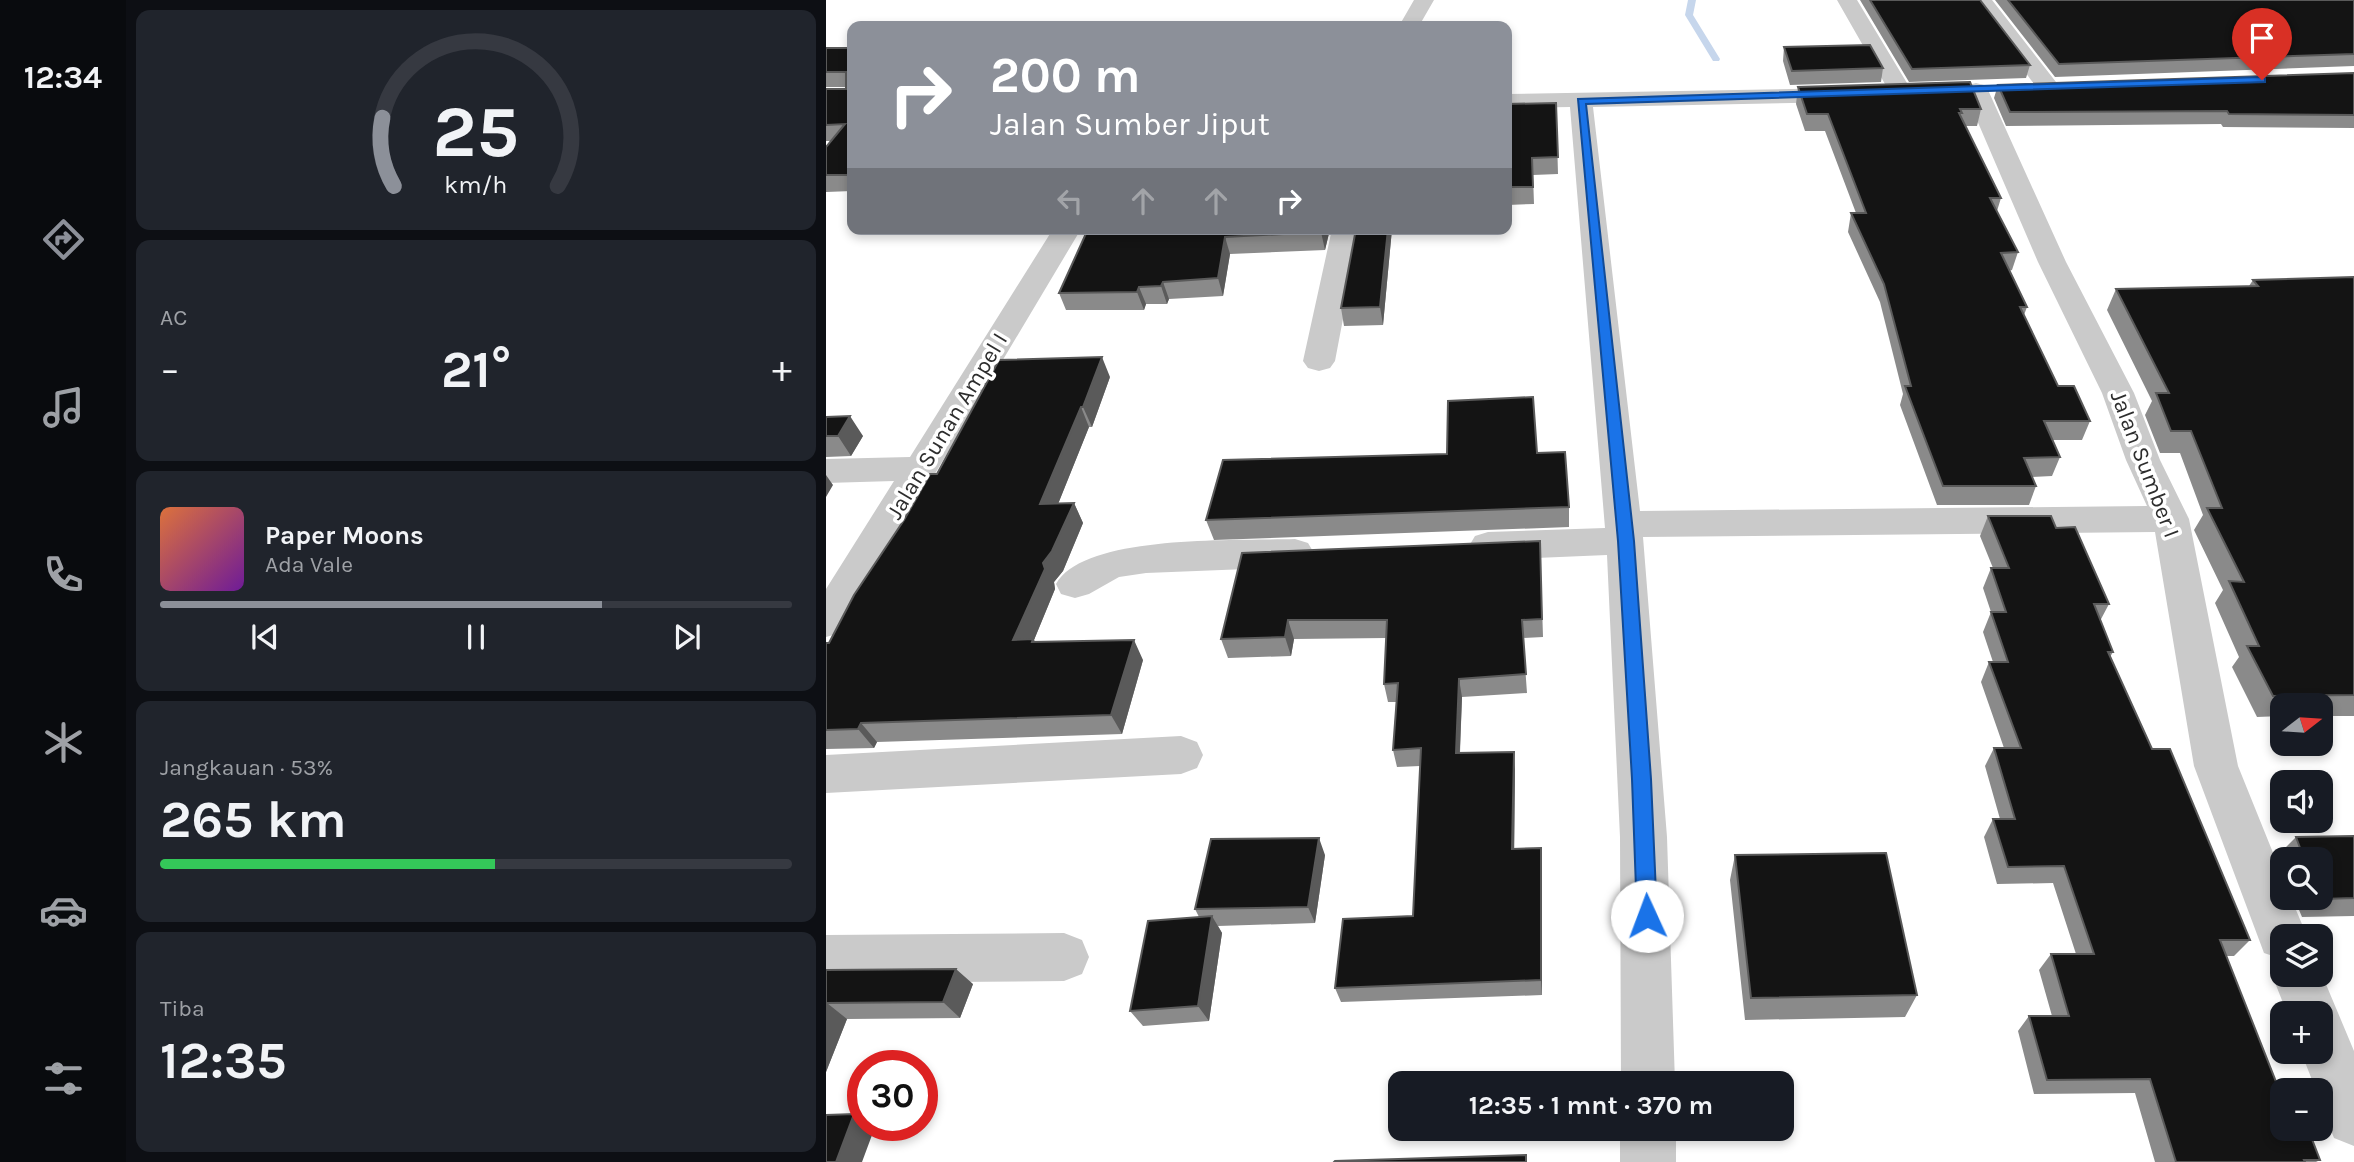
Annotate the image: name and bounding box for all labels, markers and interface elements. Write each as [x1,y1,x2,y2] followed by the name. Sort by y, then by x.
[2232,8,2292,80] pin
[2243,19,2281,57] icon: arrive
[990,47,1141,104] text: 200 m
[875,49,966,140] icon: right
[24,59,102,96] text: 12:34
[433,90,519,175] text: 25
[990,106,1270,143] text: Jalan Sumber Jiput
[444,170,508,199] text: km/h
[1051,182,1089,220] icon: left
[1124,182,1162,220] icon: ahead
[1197,182,1235,220] icon: ahead
[1270,182,1308,220] icon: right
[39,215,88,264] icon: directions
[160,304,187,331] text: AC
[881,328,1013,524] street label: Jalan Sunan Ampel I
[441,339,511,400] text: 21°
[160,347,180,392] text: −
[772,347,792,392] text: +
[39,383,88,432] icon: music
[2105,387,2185,541] street label: Jalan Sumber I
[265,520,424,551] text: Paper Moons
[39,550,88,599] icon: phone
[265,551,353,578] text: Ada Vale
[246,618,284,656] icon: previous
[457,618,495,656] icon: pause
[668,618,706,656] icon: next
[2270,693,2333,756] north arrow
[2270,693,2333,1141] map controls
[39,718,88,767] icon: climate
[160,754,333,781] text: Jangkauan · 53%
[2270,770,2333,833] button: sound
[160,789,347,850] text: 265 km
[2270,847,2333,910] button: search
[1610,879,1684,953] position arrow
[39,886,88,935] icon: car
[2270,924,2333,987] button: layers
[160,995,205,1022] text: Tiba
[2270,1001,2333,1064] button: +
[160,1030,287,1091] text: 12:35
[847,1050,938,1141] speed limit sign: 30
[39,1054,88,1103] icon: filters
[2270,1078,2333,1141] button: −
[1469,1090,1713,1121] text: 12:35 · 1 mnt · 370 m

